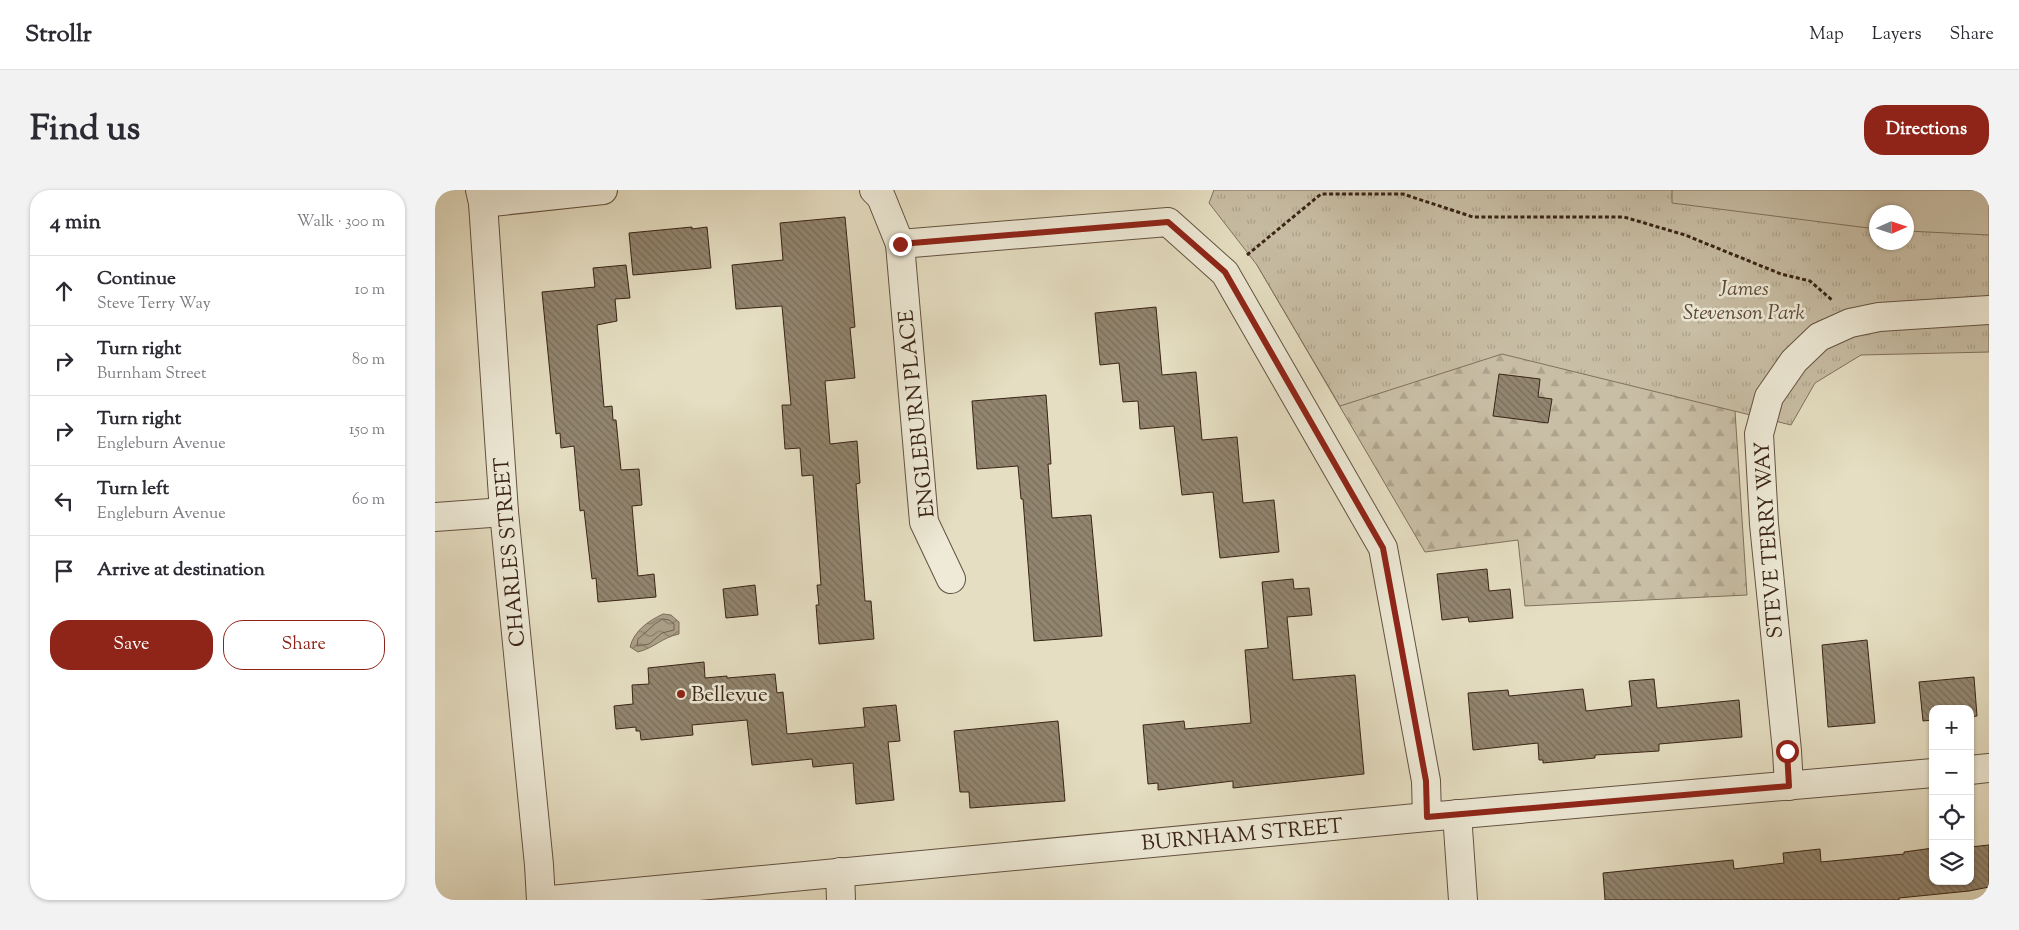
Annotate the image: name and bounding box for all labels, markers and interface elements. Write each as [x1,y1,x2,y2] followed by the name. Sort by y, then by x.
[25,18,92,52] text: Strollr
[1809,22,1844,48] text: Map
[1872,22,1922,48] text: Layers
[1950,22,1994,48] text: Share
[30,105,140,156] text: Find us
[1864,105,1989,155] button: Directions
[1869,205,1914,250] north arrow
[50,208,101,238] text: 4 min
[297,211,385,234] text: Walk · 300 m
[889,233,912,256] route end
[97,266,176,293] text: Continue
[1683,275,1805,329] park label: James Stevenson Park
[50,277,78,305] icon: ahead
[355,279,385,302] text: 10 m
[97,293,211,316] text: Steve Terry Way
[892,308,944,519] street label: ENGLEBURN PLACE
[97,336,181,363] text: Turn right
[50,347,78,375] icon: right
[352,349,385,372] text: 80 m
[97,363,206,386] text: Burnham Street
[97,406,181,433] text: Turn right
[50,417,78,445] icon: right
[349,419,385,442] text: 150 m
[97,433,226,456] text: Engleburn Avenue
[1748,440,1792,639] street label: STEVE TERRY WAY
[488,455,534,648] street label: CHARLES STREET
[97,476,169,503] text: Turn left
[50,487,78,515] icon: left
[352,489,385,512] text: 60 m
[97,503,226,526] text: Engleburn Avenue
[50,557,78,585] icon: arrive
[97,557,265,584] text: Arrive at destination
[50,620,213,670] button: Save
[223,620,385,670] button: Share
[691,681,768,711] place label: Bellevue
[675,688,687,700] marker: Bellevue
[1929,705,1974,885] map controls
[1929,705,1974,750] button: +
[1776,740,1799,763] route start
[1929,750,1974,795] button: −
[1929,795,1974,840] button: locate
[1140,812,1344,860] street label: BURNHAM STREET
[1929,840,1974,885] button: layers

